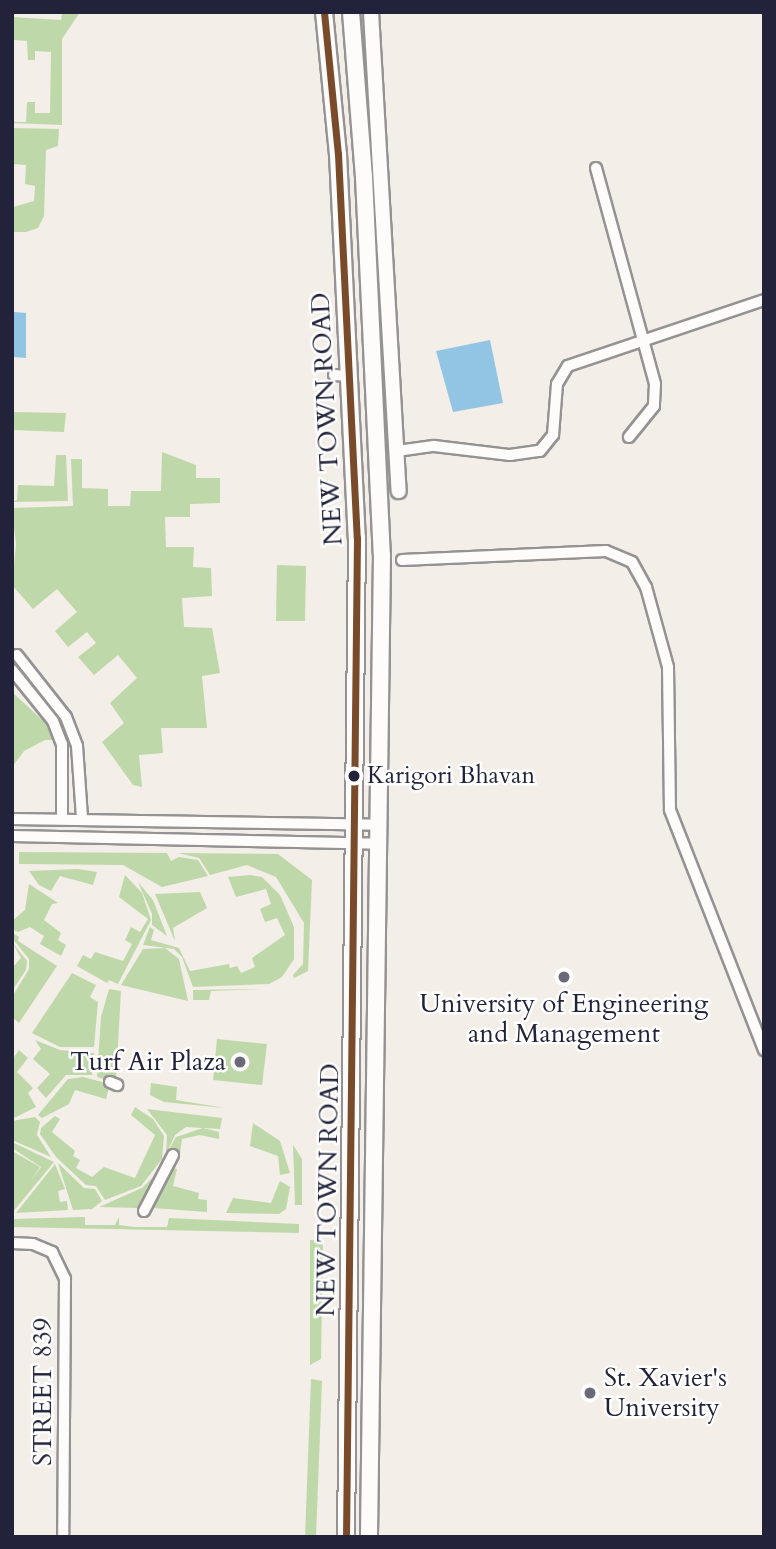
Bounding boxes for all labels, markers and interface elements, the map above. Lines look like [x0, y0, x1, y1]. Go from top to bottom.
street label: NEW TOWN ROAD [305, 292, 349, 546]
place label: Karigori Bhavan [367, 762, 535, 790]
marker: Karigori Bhavan [347, 769, 361, 783]
marker: University of Engineering and Management [556, 969, 572, 985]
place label: University of Engineering and Management [420, 988, 708, 1050]
place label: Turf Air Plaza [70, 1046, 226, 1078]
marker: Turf Air Plaza [232, 1054, 248, 1070]
street label: NEW TOWN ROAD [310, 1063, 346, 1317]
street label: STREET 839 [27, 1318, 59, 1466]
place label: St. Xavier's University [604, 1362, 727, 1424]
marker: St. Xavier's University [582, 1385, 598, 1401]

